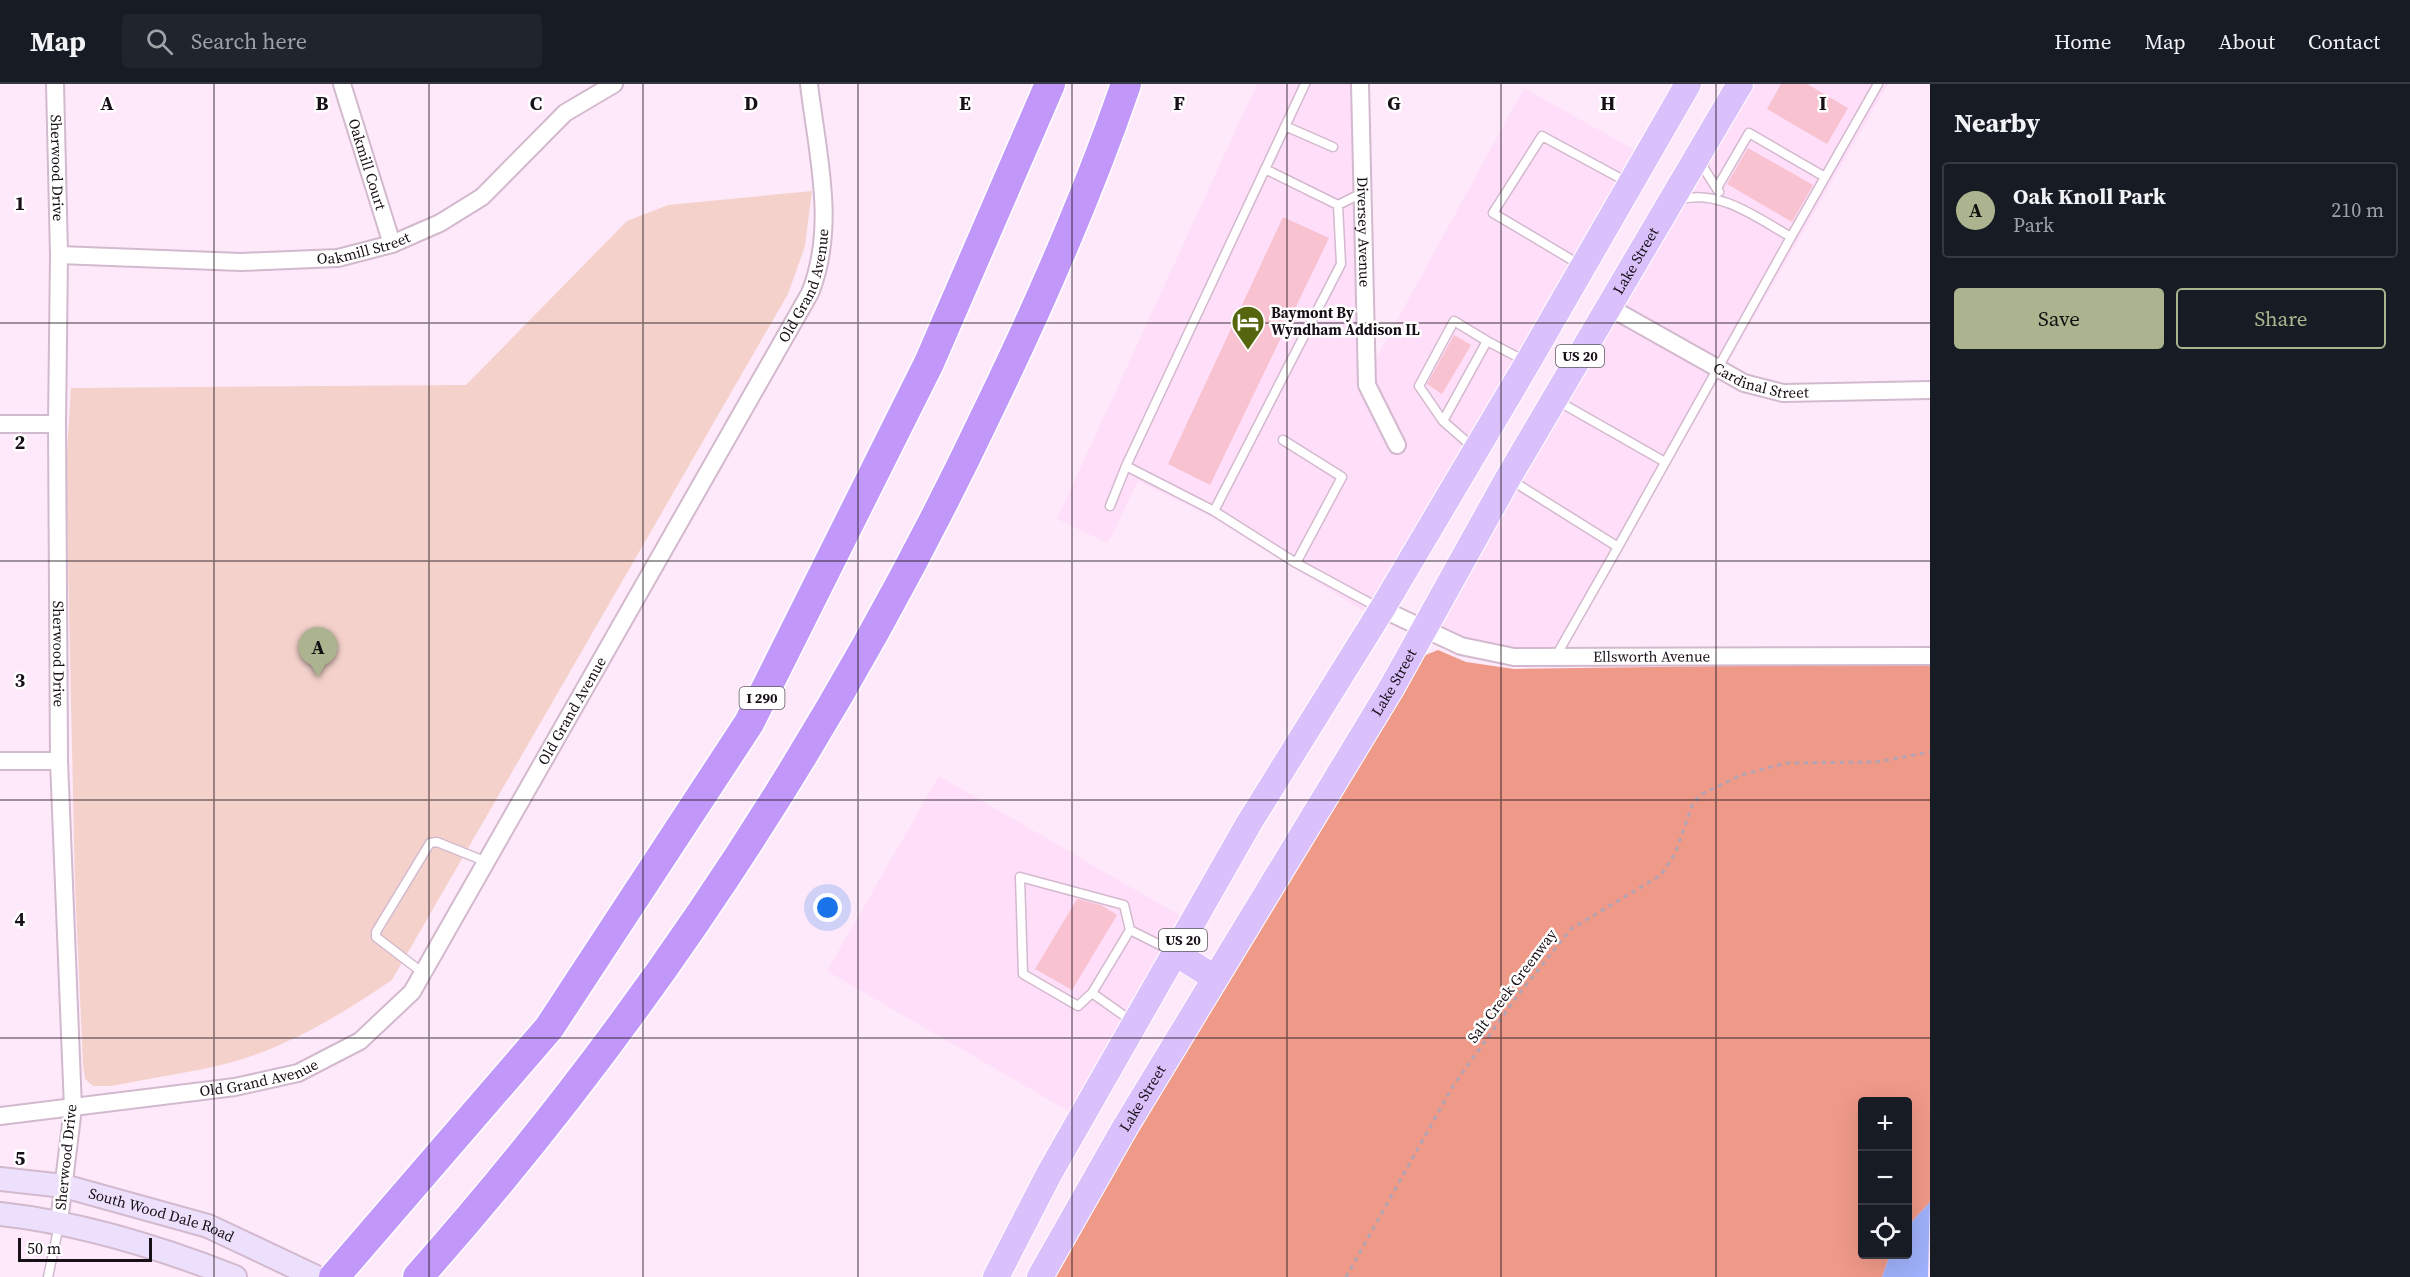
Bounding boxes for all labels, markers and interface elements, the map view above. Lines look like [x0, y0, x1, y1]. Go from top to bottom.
search box [122, 14, 542, 68]
text: Map [30, 22, 86, 60]
icon: search [143, 25, 176, 58]
text: Search here [191, 26, 307, 56]
text: Home [2054, 27, 2112, 56]
text: Map [2145, 27, 2186, 56]
text: About [2219, 27, 2275, 56]
text: Contact [2308, 27, 2380, 56]
text: A [100, 89, 114, 117]
text: B [315, 89, 329, 117]
text: C [530, 89, 542, 117]
text: D [744, 89, 758, 117]
text: E [959, 89, 971, 117]
text: F [1173, 89, 1185, 117]
text: G [1387, 89, 1401, 117]
text: H [1600, 89, 1616, 117]
text: I [1819, 89, 1827, 117]
text: Nearby [1954, 105, 2040, 141]
street label: Sherwood Drive [46, 114, 69, 222]
street label: Oakmill Court [343, 116, 392, 212]
street label: Diversey Avenue [1352, 176, 1376, 288]
text: Oak Knoll Park [2013, 181, 2166, 211]
text: 1 [15, 189, 25, 217]
text: A [1969, 196, 1982, 224]
text: 210 m [2331, 196, 2384, 224]
text: Park [2013, 211, 2054, 239]
street label: Lake Street [1607, 223, 1663, 298]
street label: Oakmill Street [316, 226, 413, 269]
street label: Old Grand Avenue [773, 228, 833, 346]
button: Save [1954, 288, 2164, 349]
button: Share [2176, 288, 2386, 349]
place label: Baymont By Wyndham Addison IL [1271, 302, 1420, 340]
hotel icon: Baymont By Wyndham Addison IL [1230, 304, 1266, 351]
road number: US 20 [1556, 345, 1604, 367]
street label: Cardinal Street [1710, 357, 1809, 403]
text: 2 [15, 428, 26, 456]
street label: Sherwood Drive [48, 601, 70, 708]
pin: A [298, 628, 338, 677]
street label: Lake Street [1366, 645, 1421, 720]
street label: Ellsworth Avenue [1593, 646, 1711, 667]
street label: Old Grand Avenue [532, 652, 611, 769]
text: 3 [15, 666, 26, 694]
road number: I 290 [740, 687, 784, 709]
your location [813, 893, 842, 922]
text: 4 [15, 905, 26, 933]
street label: Salt Creek Greenway [1462, 924, 1562, 1047]
road number: US 20 [1159, 929, 1207, 951]
street label: Old Grand Avenue [198, 1053, 322, 1101]
street label: Lake Street [1114, 1061, 1170, 1135]
map controls [1858, 1097, 1912, 1259]
button: + [1858, 1097, 1912, 1151]
street label: Sherwood Drive [49, 1103, 82, 1211]
text: 5 [15, 1144, 26, 1172]
button: − [1858, 1151, 1912, 1205]
street label: South Wood Dale Road [86, 1182, 238, 1247]
button: locate [1858, 1205, 1912, 1259]
scale bar [18, 1235, 152, 1262]
text: 50 m [27, 1237, 61, 1259]

